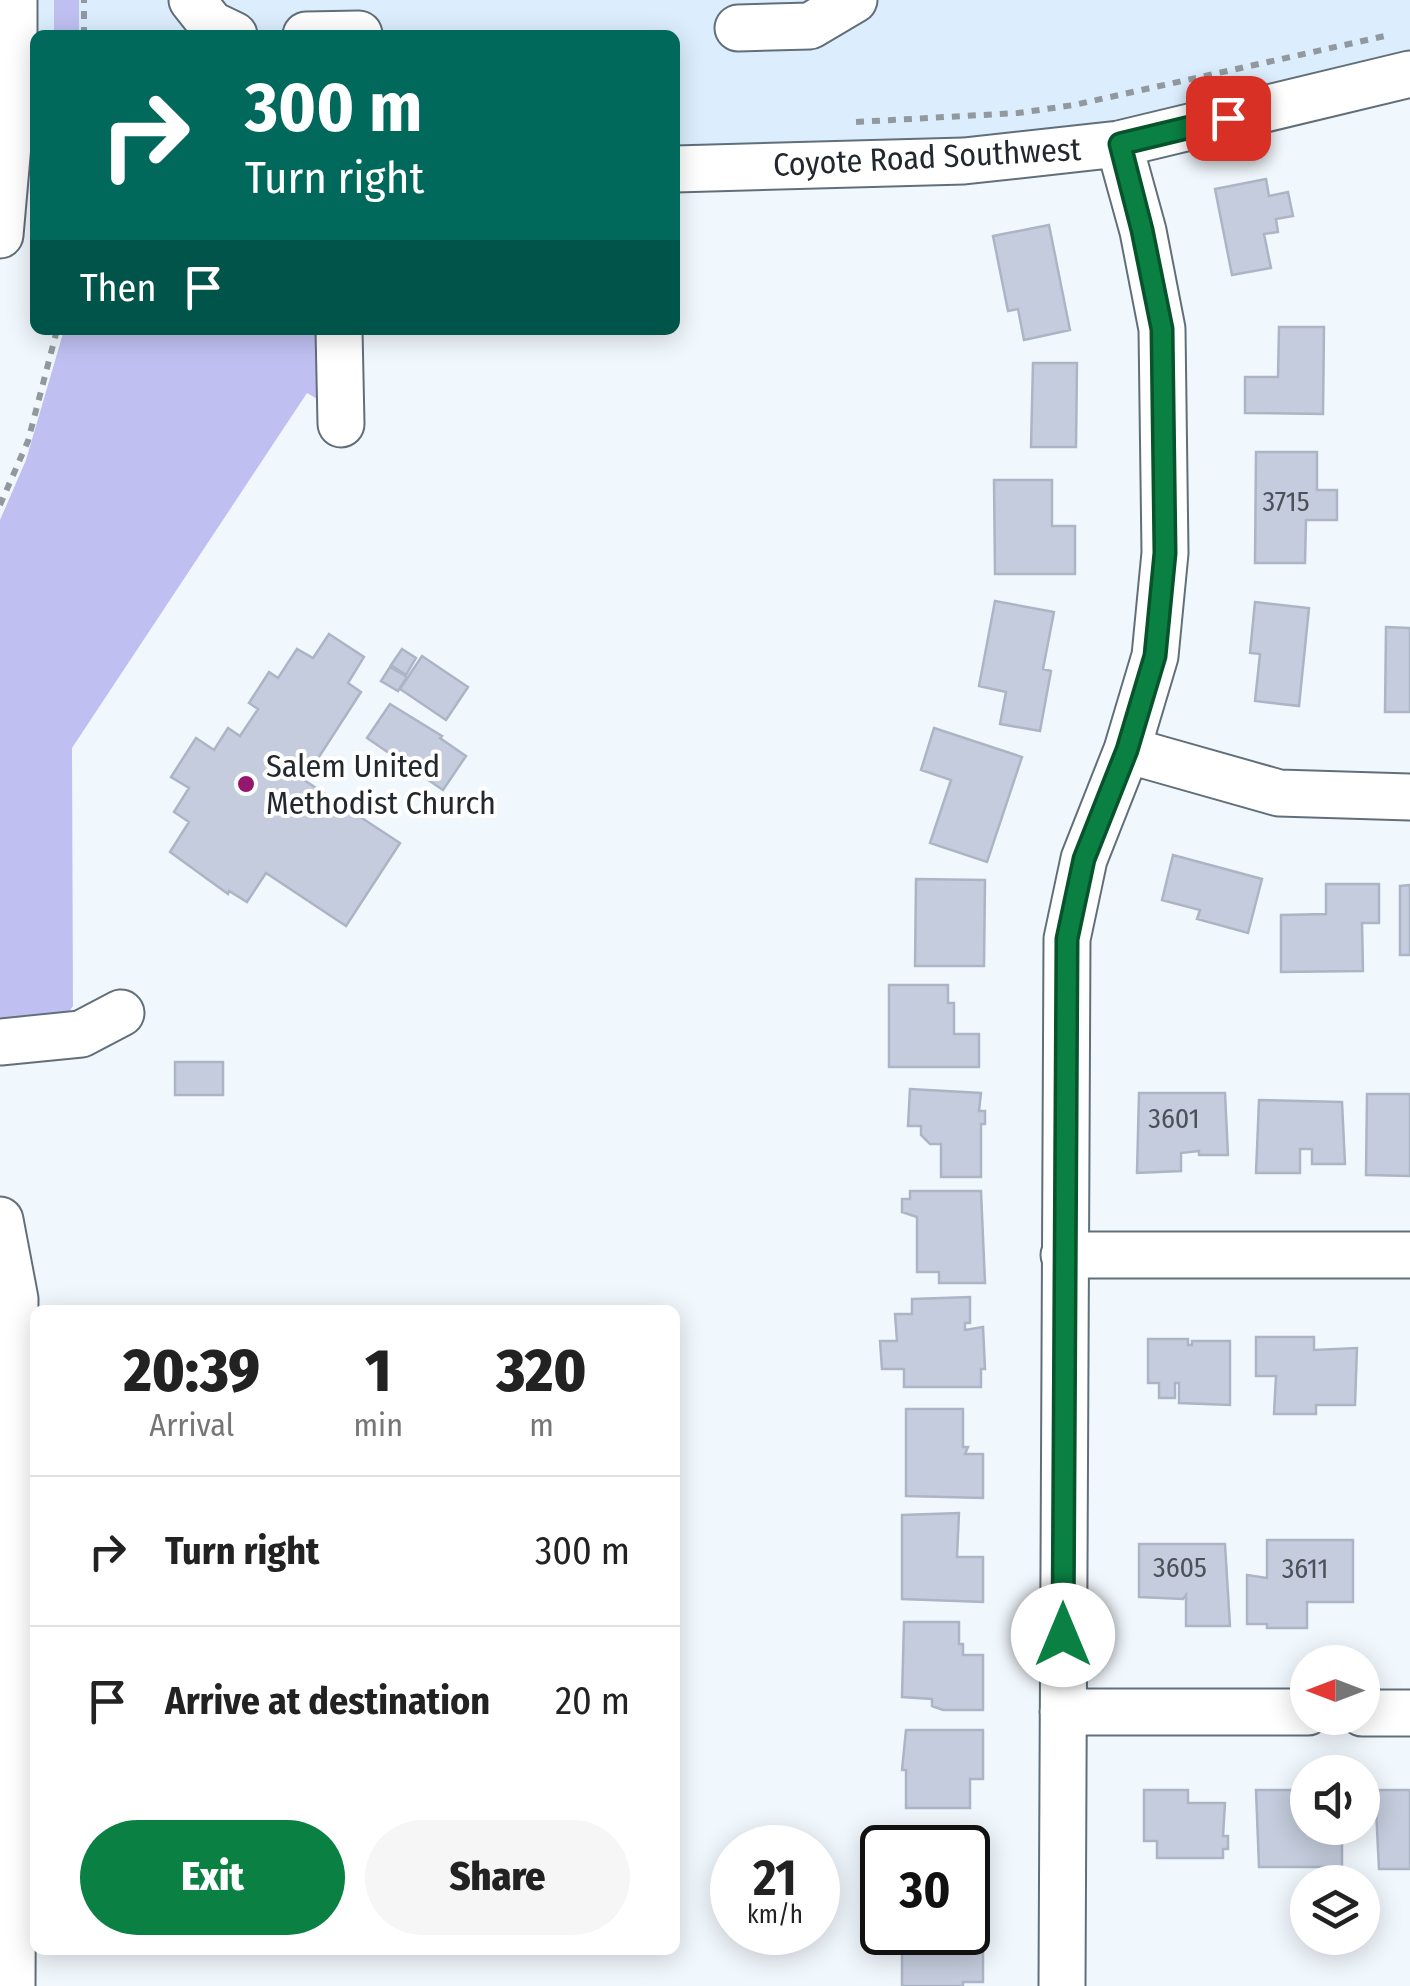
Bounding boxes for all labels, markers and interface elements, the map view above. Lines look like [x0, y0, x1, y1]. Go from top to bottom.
text: 300 m [245, 66, 423, 150]
icon: right [80, 70, 210, 200]
pin [1186, 76, 1271, 161]
icon: arrive [1201, 91, 1256, 146]
street label: Coyote Road Southwest [772, 130, 1082, 184]
text: Turn right [245, 151, 424, 205]
icon: arrive [176, 260, 231, 315]
text: Then [80, 265, 156, 311]
house number: 3715 [1262, 485, 1310, 518]
place label: Salem United Methodist Church [266, 747, 496, 822]
marker: Salem United Methodist Church [235, 773, 257, 795]
house number: 3601 [1148, 1102, 1200, 1135]
text: 20:39 [124, 1335, 260, 1407]
text: 1 [365, 1335, 391, 1407]
text: 320 [497, 1335, 586, 1407]
text: Arrival [149, 1406, 234, 1444]
text: min [353, 1406, 403, 1444]
text: m [529, 1406, 554, 1444]
icon: right [80, 1524, 135, 1579]
text: Turn right [165, 1528, 319, 1574]
text: 300 m [535, 1528, 630, 1574]
house number: 3605 [1153, 1551, 1207, 1584]
house number: 3611 [1282, 1552, 1328, 1585]
position arrow [1011, 1583, 1115, 1687]
north arrow [1290, 1645, 1380, 1735]
map controls [1290, 1645, 1380, 1955]
icon: arrive [80, 1674, 135, 1729]
text: Arrive at destination [165, 1678, 490, 1724]
text: 20 m [555, 1678, 630, 1724]
button: sound [1290, 1755, 1380, 1845]
button: Exit [80, 1820, 345, 1935]
button: Share [365, 1820, 630, 1935]
speed limit sign: 30 [860, 1825, 990, 1955]
text: 21 [753, 1848, 797, 1908]
button: layers [1290, 1865, 1380, 1955]
text: km/h [747, 1900, 803, 1930]

